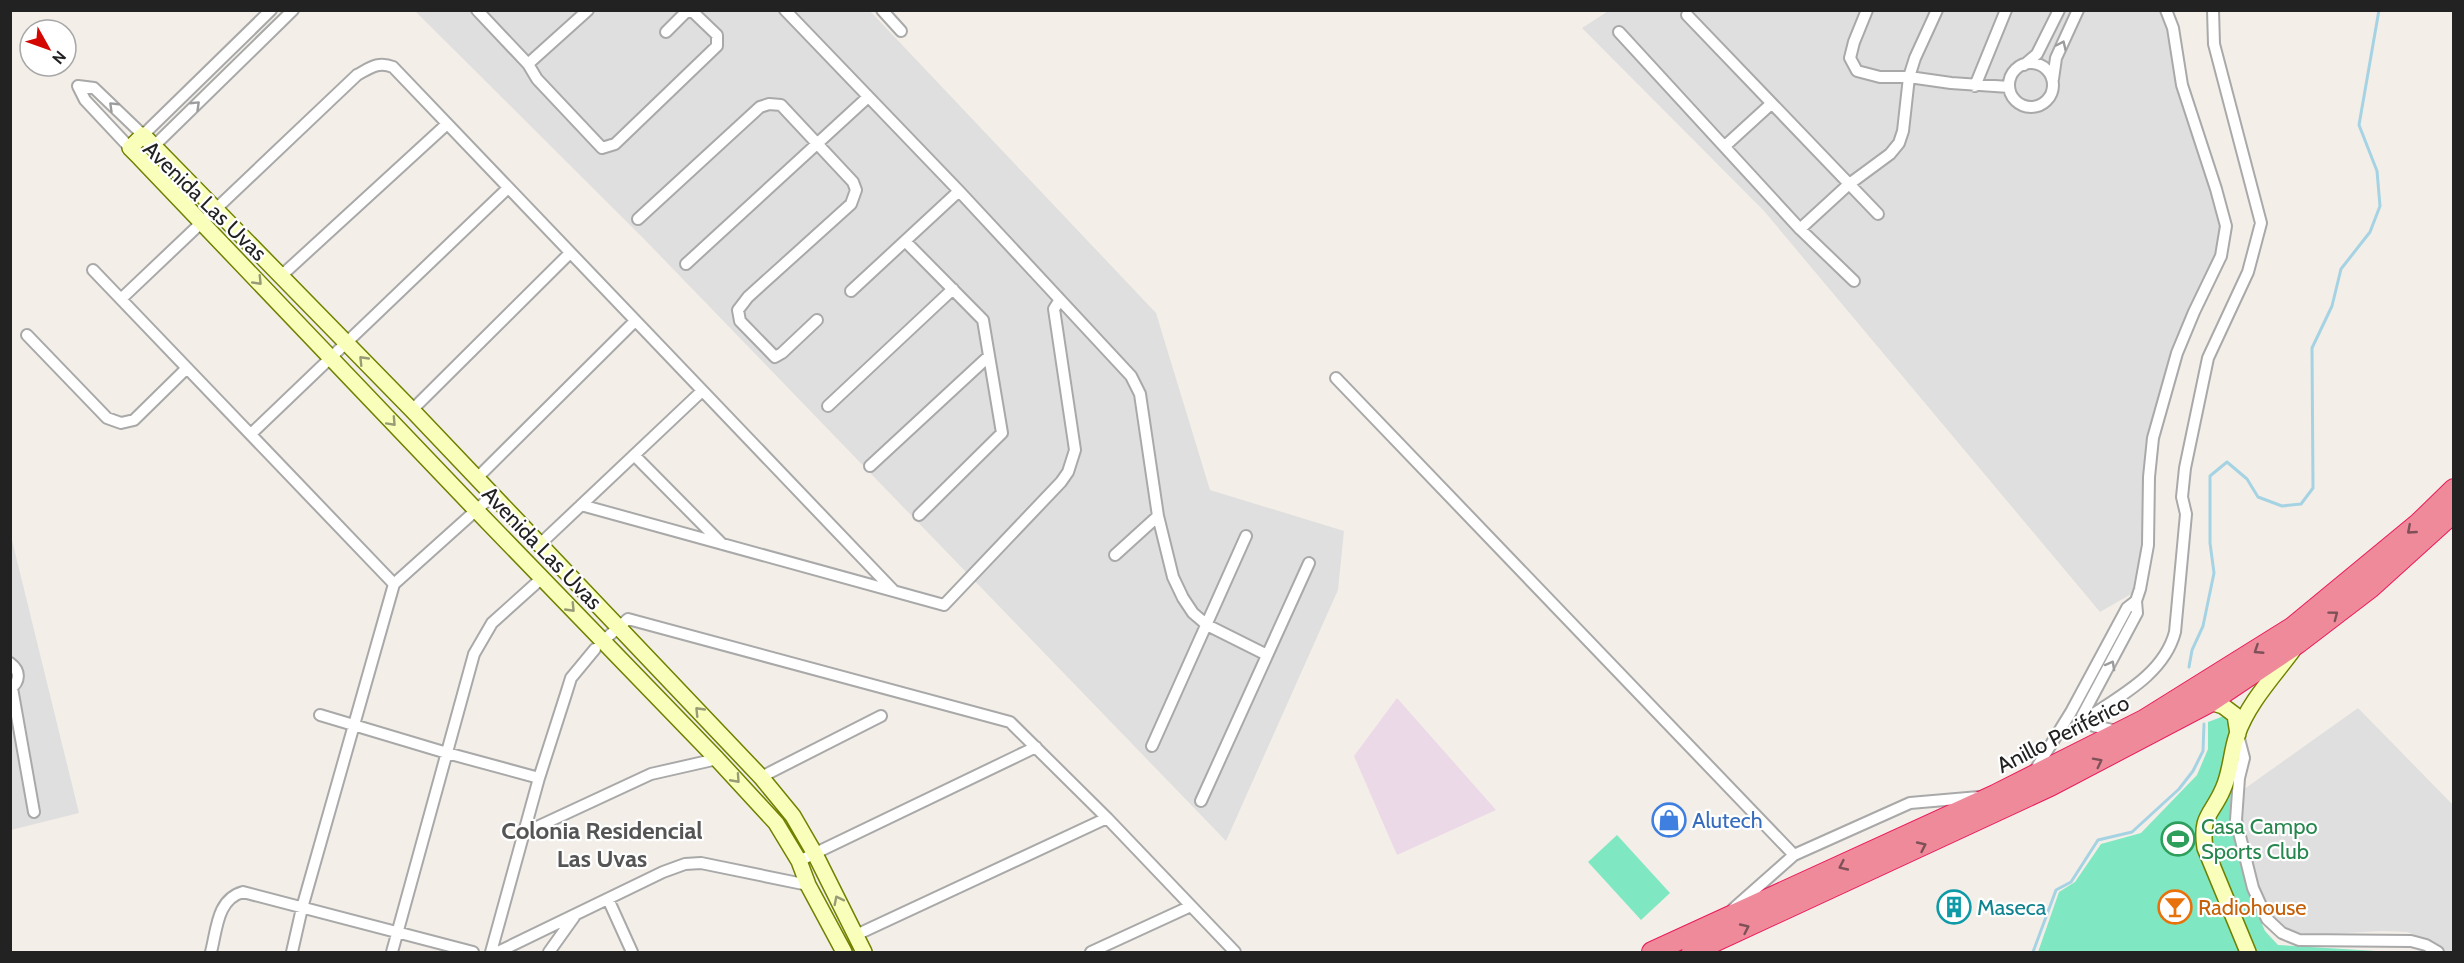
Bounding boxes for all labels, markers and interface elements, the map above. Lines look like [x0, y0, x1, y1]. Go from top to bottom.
north arrow [18, 18, 78, 78]
one-way arrow [2054, 41, 2066, 52]
text: N [48, 47, 70, 68]
one-way arrow [189, 101, 199, 112]
one-way arrow [109, 102, 119, 113]
street label: Avenida Las Uvas [138, 135, 272, 267]
one-way arrow [251, 274, 262, 284]
one-way arrow [359, 357, 370, 367]
one-way arrow [385, 415, 396, 426]
street label: Avenida Las Uvas [476, 481, 608, 615]
one-way arrow [2407, 522, 2418, 533]
one-way arrow [564, 601, 575, 612]
one-way arrow [2327, 611, 2338, 622]
one-way arrow [2254, 643, 2265, 654]
one-way arrow [2104, 661, 2115, 671]
street label: Anillo Periférico [1992, 689, 2134, 779]
one-way arrow [695, 707, 706, 718]
one-way arrow [2091, 758, 2102, 769]
one-way arrow [729, 772, 740, 782]
shop icon: Alutech [1651, 802, 1687, 838]
place label: Alutech [1692, 807, 1763, 834]
place label: Casa Campo Sports Club [2201, 813, 2318, 865]
district label: Colonia Residencial Las Uvas [501, 816, 703, 873]
sports icon: Casa Campo Sports Club [2160, 821, 2196, 857]
one-way arrow [1915, 841, 1926, 853]
one-way arrow [1838, 858, 1849, 870]
building icon: Maseca [1936, 889, 1972, 925]
bar icon: Radiohouse [2157, 889, 2193, 925]
place label: Maseca [1977, 894, 2047, 921]
place label: Radiohouse [2198, 894, 2307, 921]
one-way arrow [834, 896, 845, 906]
one-way arrow [1738, 923, 1749, 935]

